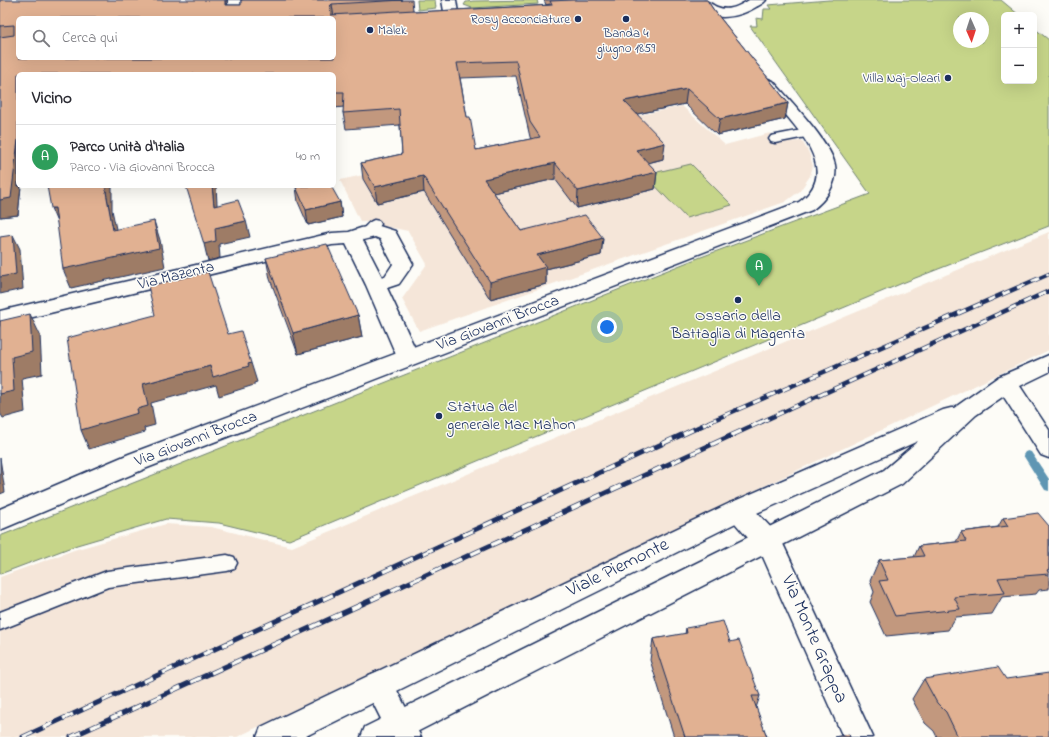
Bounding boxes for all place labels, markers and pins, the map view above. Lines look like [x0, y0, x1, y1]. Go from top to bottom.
place label: Rosy acconciature [470, 10, 570, 30]
marker: Rosy acconciature [573, 14, 583, 24]
marker: Banda 4 giugno 1859 [621, 14, 631, 24]
place label: Malek [378, 21, 407, 40]
place label: Banda 4 giugno 1859 [596, 24, 655, 59]
marker: Malek [365, 25, 375, 35]
place label: Villa Naj-Oleari [862, 69, 940, 88]
marker: Villa Naj-Oleari [943, 73, 953, 83]
pin: A [746, 253, 772, 286]
marker: Ossario della Battaglia di Magenta [733, 295, 743, 305]
place label: Ossario della Battaglia di Magenta [670, 304, 805, 346]
place label: Statua del generale Mac Mahon [446, 395, 576, 437]
marker: Statua del generale Mac Mahon [434, 411, 444, 421]

